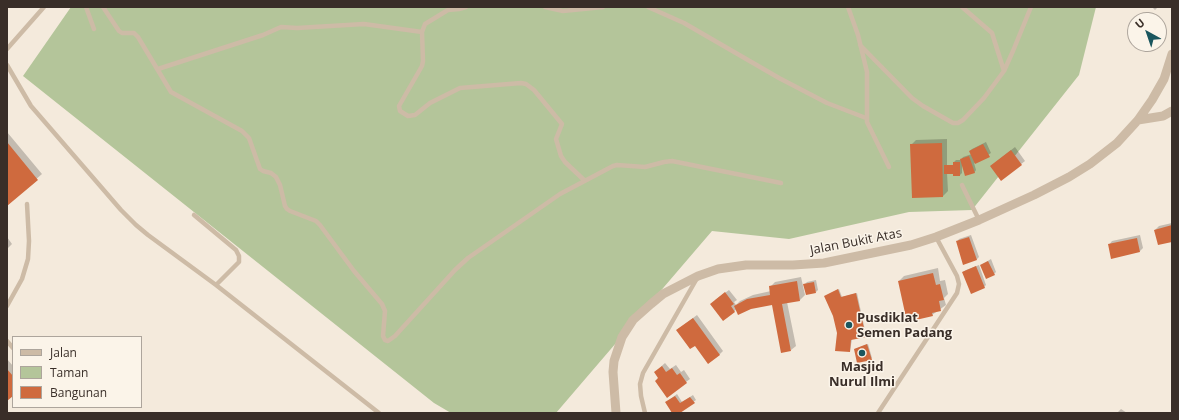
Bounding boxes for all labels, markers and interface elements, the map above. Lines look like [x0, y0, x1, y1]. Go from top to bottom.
north arrow [1127, 12, 1167, 52]
text: U [1132, 15, 1148, 32]
street label: Jalan Bukit Atas [809, 225, 903, 259]
place label: Pusdiklat Semen Padang [857, 310, 952, 341]
marker: Pusdiklat Semen Padang [844, 320, 854, 330]
legend [12, 336, 142, 408]
text: Jalan [50, 344, 77, 361]
marker: Masjid Nurul Ilmi [857, 348, 867, 358]
place label: Masjid Nurul Ilmi [829, 359, 895, 390]
text: Taman [50, 364, 88, 381]
text: Bangunan [50, 384, 107, 401]

